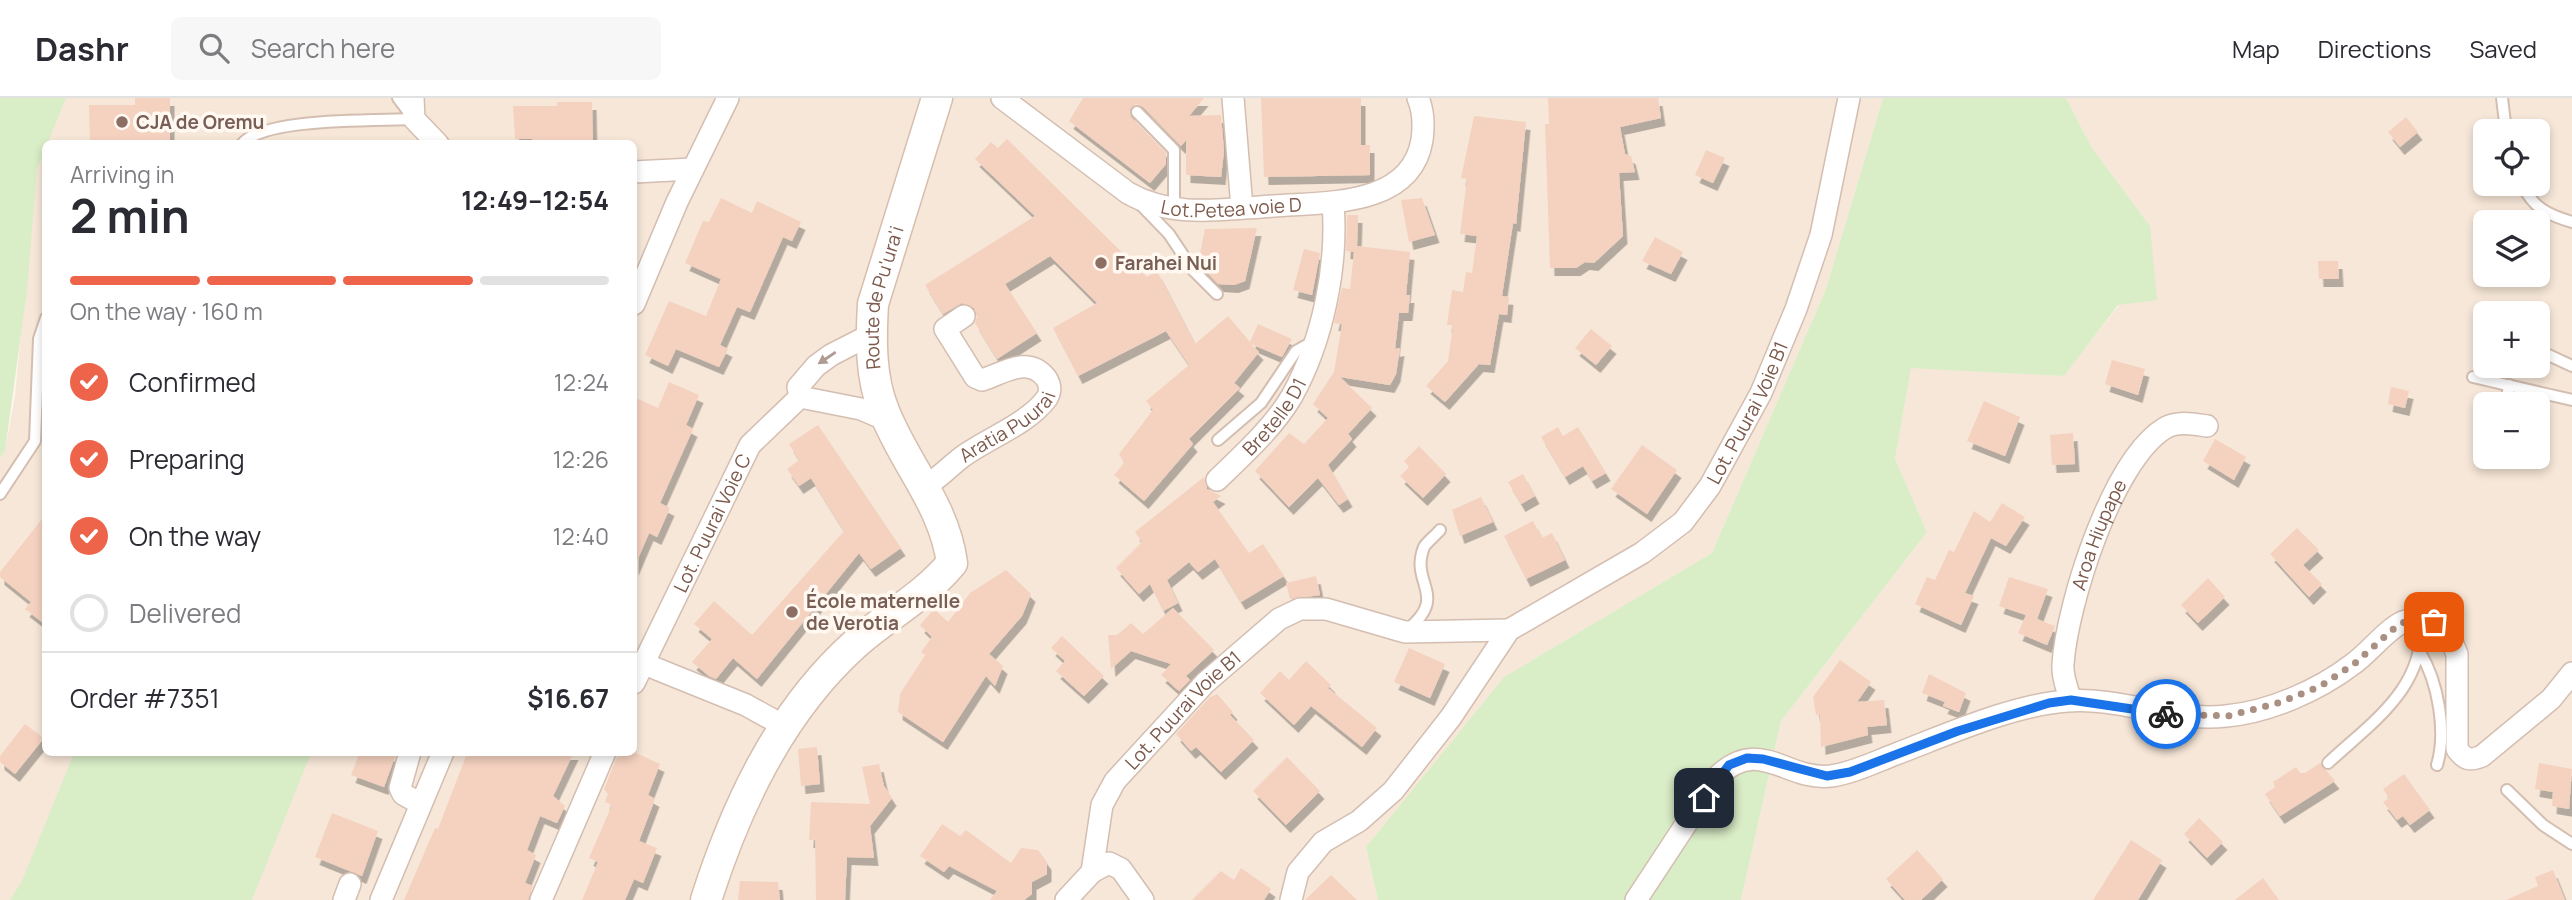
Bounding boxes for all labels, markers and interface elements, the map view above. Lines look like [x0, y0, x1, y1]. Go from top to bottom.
search box [171, 17, 661, 80]
text: Dashr [35, 26, 129, 71]
icon: search [195, 29, 233, 67]
text: Search here [251, 30, 395, 66]
text: Map [2232, 32, 2280, 65]
text: Directions [2318, 32, 2431, 65]
text: Saved [2469, 32, 2537, 65]
place label: CJA de Oremu [136, 109, 264, 135]
marker: CJA de Oremu [114, 114, 130, 130]
map controls [2473, 119, 2550, 469]
button: locate [2473, 119, 2550, 196]
text: Arriving in [70, 158, 175, 190]
text: 12:49–12:54 [461, 182, 609, 218]
text: 2 min [70, 184, 190, 247]
street label: Lot.Petea voie D [1158, 191, 1302, 223]
button: layers [2473, 210, 2550, 287]
street label: Route de Pu'ura'i [859, 223, 910, 371]
place label: Farahei Nui [1115, 250, 1217, 276]
marker: Farahei Nui [1093, 255, 1109, 271]
text: On the way · 160 m [70, 295, 263, 327]
button: + [2473, 301, 2550, 378]
street label: Lot. Puurai Voie B1 [1701, 338, 1794, 489]
one-way arrow [817, 352, 837, 365]
icon: check [70, 363, 108, 401]
text: Confirmed [129, 364, 256, 400]
text: 12:24 [554, 366, 609, 398]
street label: Bretelle D1 [1237, 374, 1312, 461]
street label: Aratia Puurai [954, 388, 1062, 468]
button: − [2473, 392, 2550, 469]
icon: check [70, 440, 108, 478]
text: Preparing [129, 441, 245, 477]
text: 12:26 [553, 443, 609, 475]
street label: Lot. Puurai Voie C [667, 449, 757, 597]
street label: Aroa Hiupape [2065, 474, 2133, 593]
icon: check [70, 517, 108, 555]
text: On the way [129, 518, 261, 554]
text: 12:40 [552, 520, 609, 552]
place label: École maternelle de Verotia [806, 588, 960, 636]
pin [2404, 592, 2464, 652]
text: Delivered [129, 595, 241, 631]
icon: bag [2415, 603, 2453, 641]
marker: École maternelle de Verotia [784, 604, 800, 620]
street label: Lot. Puurai Voie B1 [1119, 645, 1246, 775]
courier [2131, 679, 2201, 749]
text: Order #7351 [70, 680, 220, 716]
text: $16.67 [527, 680, 609, 716]
icon: bike [2147, 695, 2185, 733]
pin [1674, 768, 1734, 828]
icon: home [1685, 779, 1723, 817]

